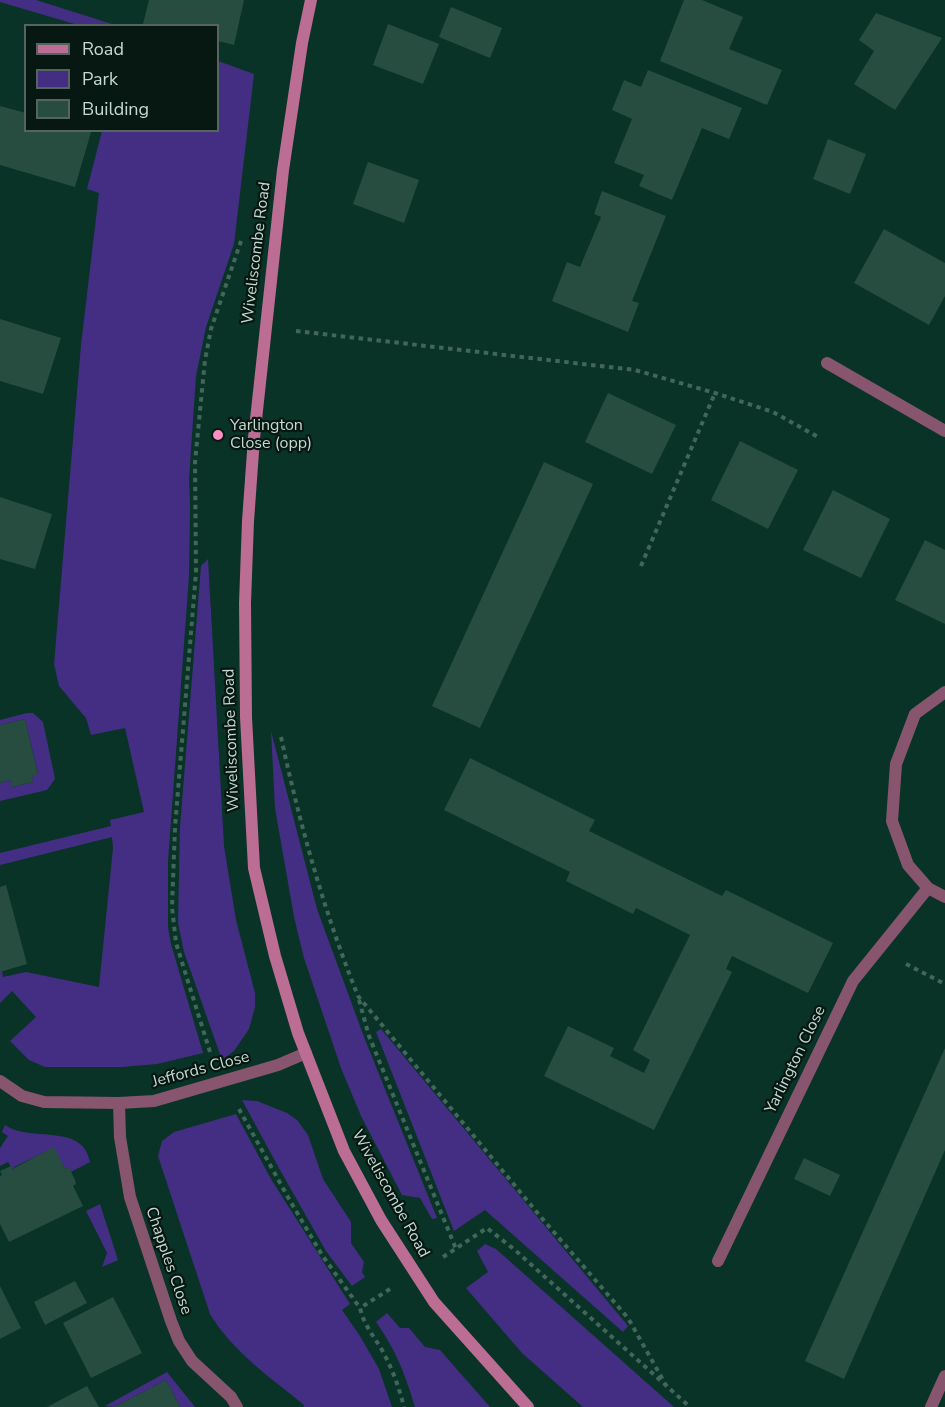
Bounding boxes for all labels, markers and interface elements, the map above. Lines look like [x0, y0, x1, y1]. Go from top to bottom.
legend [24, 24, 219, 132]
text: Road [82, 37, 124, 61]
text: Park [82, 67, 118, 91]
text: Building [82, 97, 149, 121]
street label: Wiveliscombe Road [239, 181, 275, 325]
place label: Yarlington Close (opp) [230, 416, 312, 454]
marker: Yarlington Close (opp) [211, 428, 225, 442]
street label: Wiveliscombe Road [220, 668, 244, 812]
street label: Yarlington Close [762, 1003, 830, 1117]
street label: Jeffords Close [150, 1048, 252, 1092]
street label: Wiveliscombe Road [347, 1127, 433, 1261]
street label: Chapples Close [141, 1205, 195, 1317]

